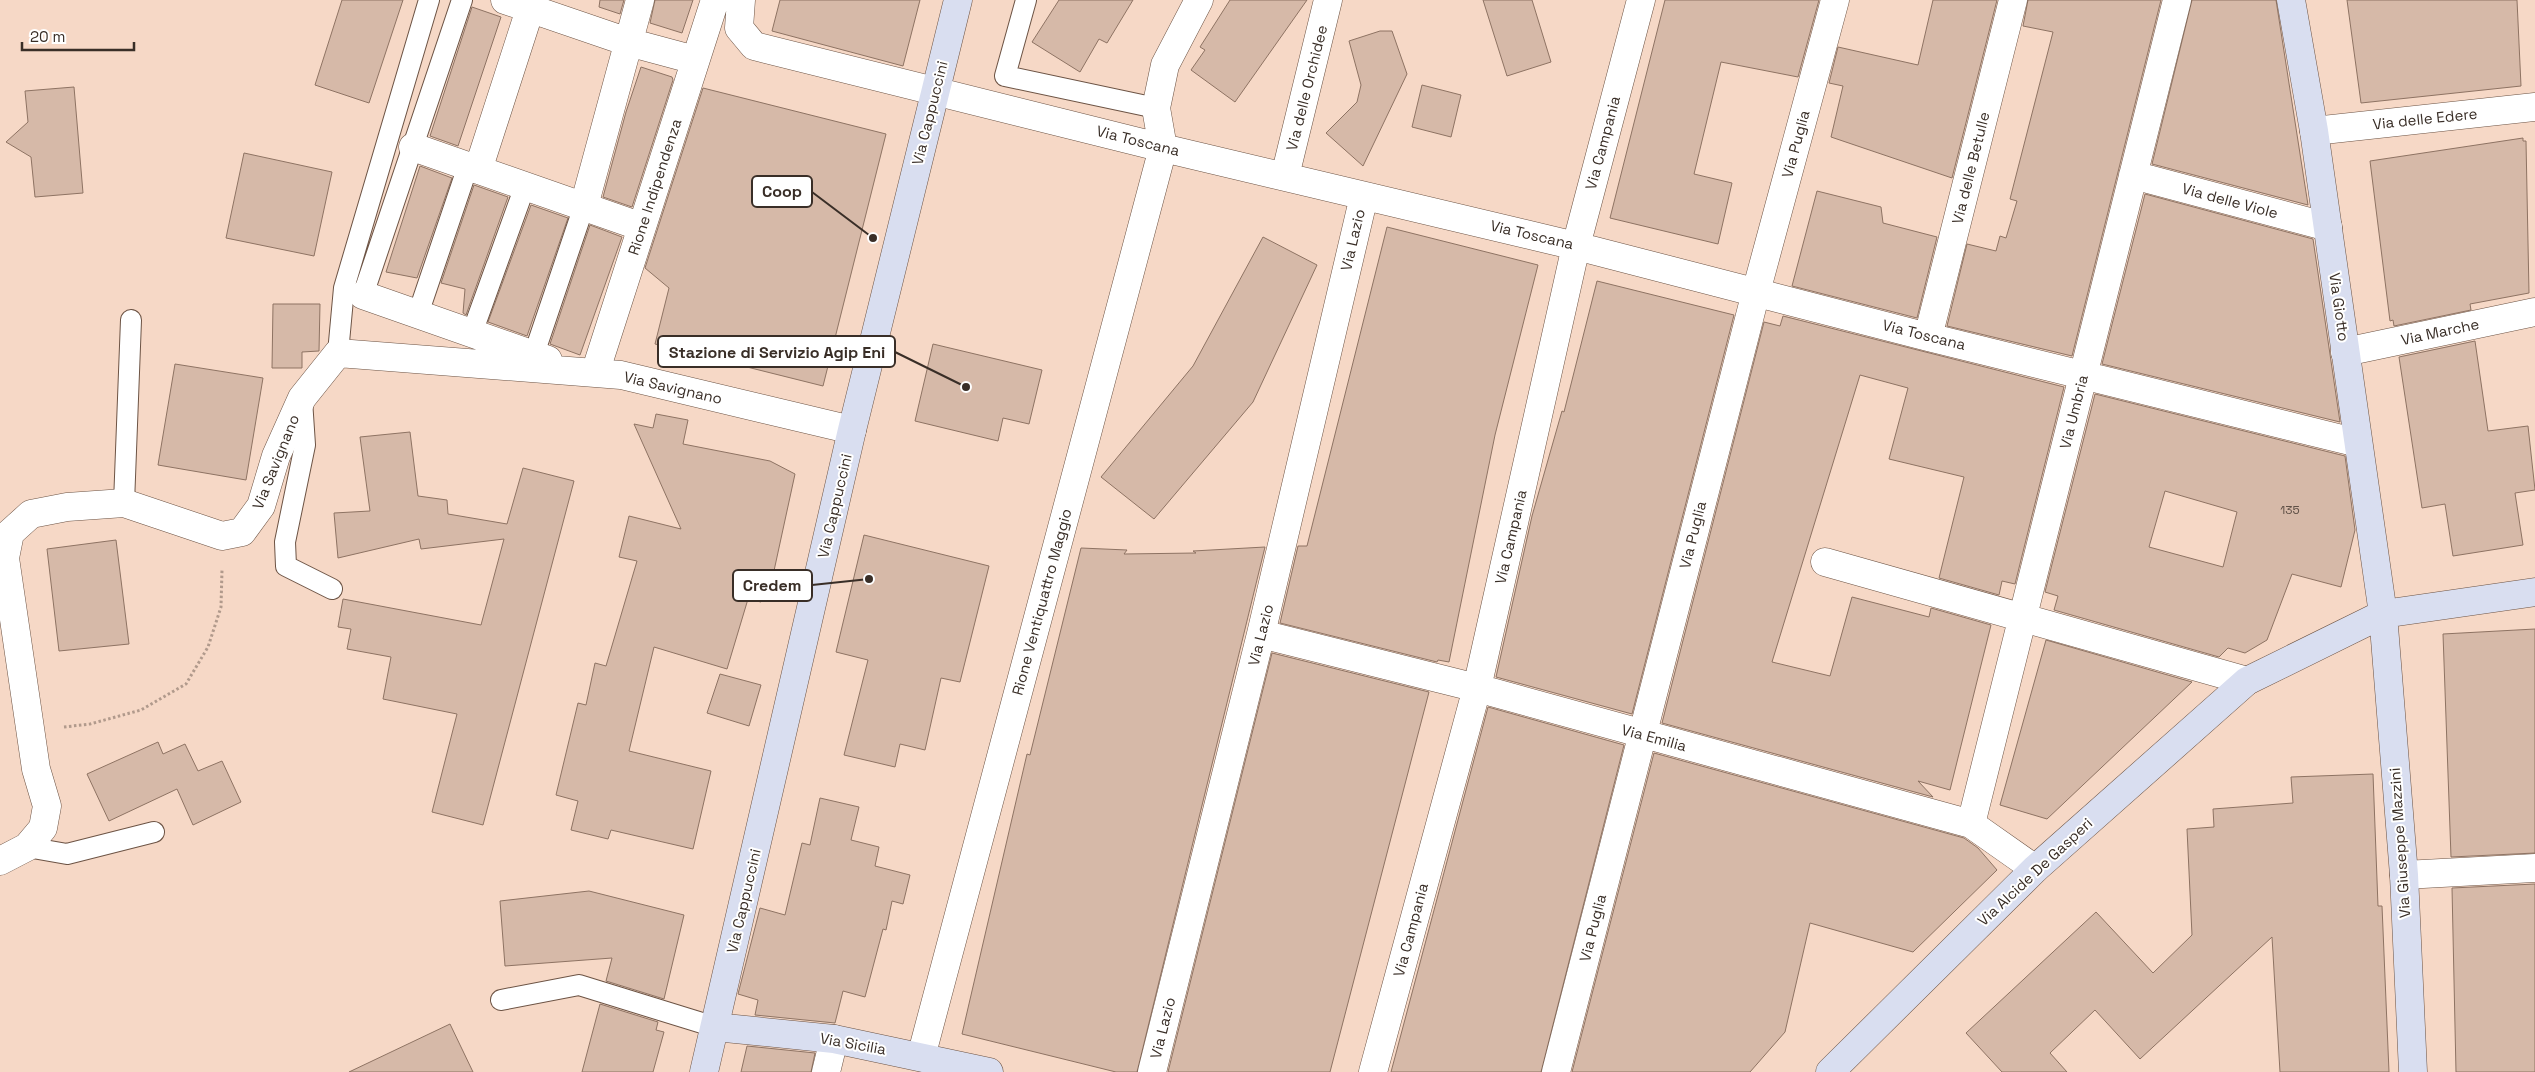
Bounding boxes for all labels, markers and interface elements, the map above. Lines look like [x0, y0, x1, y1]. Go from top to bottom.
scale bar [22, 20, 135, 52]
street label: Via delle Orchidee [1282, 23, 1331, 153]
text: 20 m [30, 27, 65, 46]
street label: Via Cappuccini [907, 59, 952, 167]
street label: Via Campania [1581, 94, 1624, 192]
street label: Via delle Edere [2372, 104, 2478, 133]
street label: Via Puglia [1777, 108, 1814, 180]
street label: Via delle Betulle [1947, 110, 1994, 226]
street label: Rione Indipendenza [623, 116, 686, 257]
street label: Via Toscana [1095, 121, 1182, 160]
callout: Coop [752, 176, 812, 207]
street label: Via delle Viole [2180, 179, 2280, 222]
text: Coop [762, 181, 802, 202]
street label: Via Lazio [1336, 207, 1369, 273]
street label: Via Toscana [1489, 216, 1576, 253]
street label: Via Giotto [2325, 271, 2354, 343]
street label: Via Marche [2399, 314, 2481, 349]
street label: Via Toscana [1881, 315, 1968, 354]
callout: Stazione di Servizio Agip Eni [658, 336, 895, 367]
text: Stazione di Servizio Agip Eni [669, 342, 885, 363]
street label: Via Savignano [622, 367, 724, 408]
street label: Via Umbria [2055, 372, 2092, 451]
street label: Via Savignano [248, 412, 303, 512]
street label: Via Cappuccini [813, 452, 856, 560]
street label: Via Campania [1490, 487, 1531, 586]
street label: Via Puglia [1675, 499, 1710, 571]
house number: 135 [2280, 502, 2300, 518]
street label: Rione Ventiquattro Maggio [1007, 506, 1076, 697]
callout: Credem [733, 570, 812, 601]
text: Credem [743, 575, 801, 596]
street label: Via Lazio [1244, 602, 1277, 668]
street label: Via Emilia [1620, 720, 1689, 755]
street label: Via Giuseppe Mazzini [2385, 767, 2414, 919]
street label: Via Alcide De Gasperi [1973, 813, 2096, 930]
street label: Via Cappuccini [722, 847, 765, 955]
street label: Via Campania [1389, 881, 1432, 979]
street label: Via Puglia [1575, 892, 1610, 964]
street label: Via Lazio [1146, 995, 1179, 1061]
street label: Via Sicilia [818, 1028, 888, 1059]

